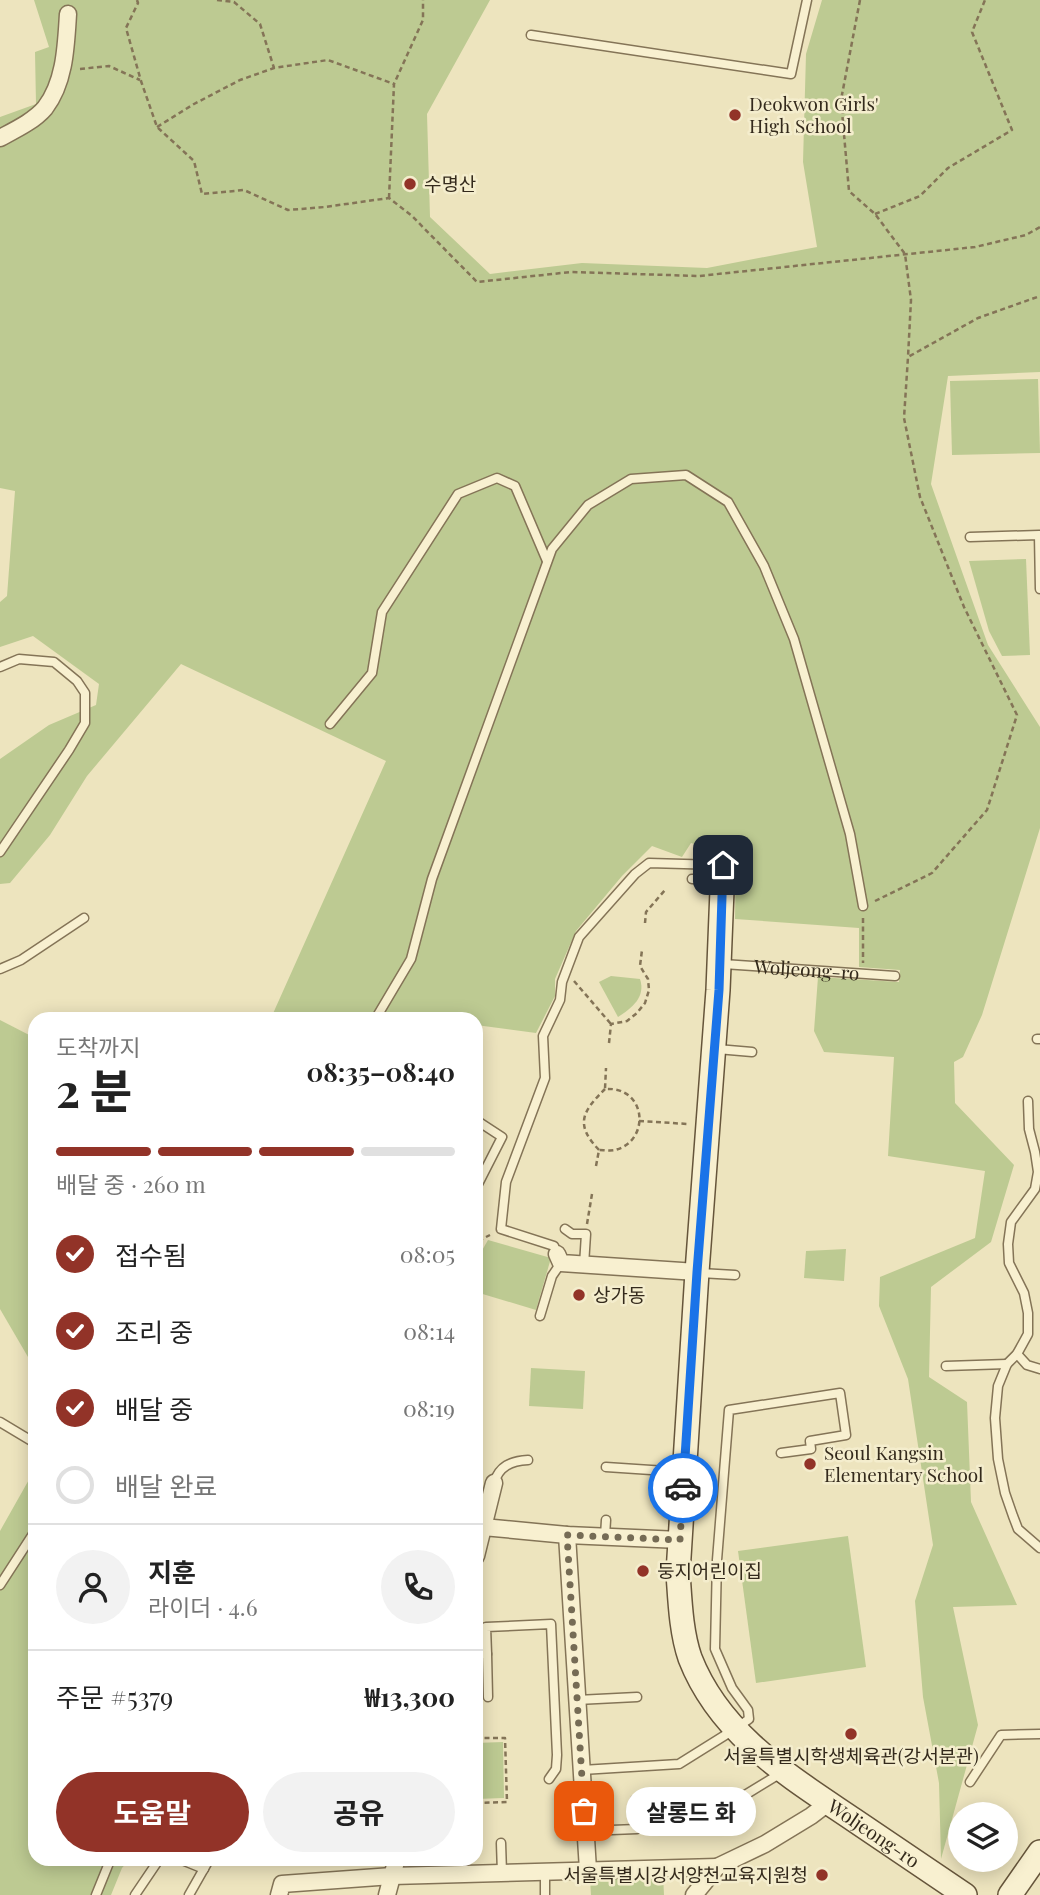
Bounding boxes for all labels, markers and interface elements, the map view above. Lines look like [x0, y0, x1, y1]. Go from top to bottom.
place label: Deokwon Girls' High School [749, 90, 879, 138]
marker: Deokwon Girls' High School [727, 107, 743, 123]
place label: 수명산 [424, 170, 476, 196]
marker: 수명산 [402, 176, 418, 192]
pin [693, 835, 753, 895]
icon: home [704, 846, 742, 884]
street label: Woljeong-ro [752, 952, 860, 985]
text: 도착까지 [56, 1031, 141, 1062]
text: 08:35–08:40 [306, 1054, 455, 1089]
text: 2 분 [56, 1058, 133, 1120]
text: 배달 중 · 260 m [56, 1168, 206, 1199]
icon: check [56, 1235, 94, 1273]
text: 접수됨 [115, 1237, 187, 1272]
text: 08:05 [400, 1238, 455, 1269]
place label: 상가동 [593, 1281, 645, 1307]
marker: 상가동 [571, 1287, 587, 1303]
icon: check [56, 1312, 94, 1350]
text: 조리 중 [115, 1314, 193, 1349]
text: 08:14 [403, 1315, 455, 1346]
icon: check [56, 1389, 94, 1427]
text: 배달 중 [115, 1391, 193, 1426]
text: 08:19 [403, 1392, 455, 1423]
place label: Seoul Kangsin Elementary School [824, 1439, 984, 1487]
courier [648, 1453, 718, 1523]
marker: Seoul Kangsin Elementary School [802, 1456, 818, 1472]
text: 배달 완료 [115, 1468, 217, 1503]
icon: car [664, 1469, 702, 1507]
button: person [56, 1550, 130, 1624]
button: phone [381, 1550, 455, 1624]
text: 지훈 [148, 1554, 196, 1589]
place label: 둥지어린이집 [657, 1557, 762, 1583]
marker: 둥지어린이집 [635, 1563, 651, 1579]
text: 라이더 · 4.6 [148, 1591, 258, 1622]
text: 주문 #5379 [56, 1679, 173, 1714]
text: ₩13,300 [365, 1679, 455, 1714]
marker: 서울특별시학생체육관(강서분관) [843, 1726, 859, 1742]
place label: 서울특별시학생체육관(강서분관) [723, 1742, 979, 1768]
button: 도움말 [56, 1772, 249, 1852]
button: 공유 [263, 1772, 455, 1852]
pin [554, 1781, 614, 1841]
callout: 살롱드 화 [626, 1786, 756, 1836]
icon: bag [565, 1792, 603, 1830]
street label: Woljeong-ro [822, 1792, 925, 1873]
text: 살롱드 화 [646, 1796, 736, 1827]
map controls [948, 1802, 1018, 1872]
button: layers [948, 1802, 1018, 1872]
place label: 서울특별시강서양천교육지원청 [563, 1861, 808, 1887]
marker: 서울특별시강서양천교육지원청 [814, 1867, 830, 1883]

